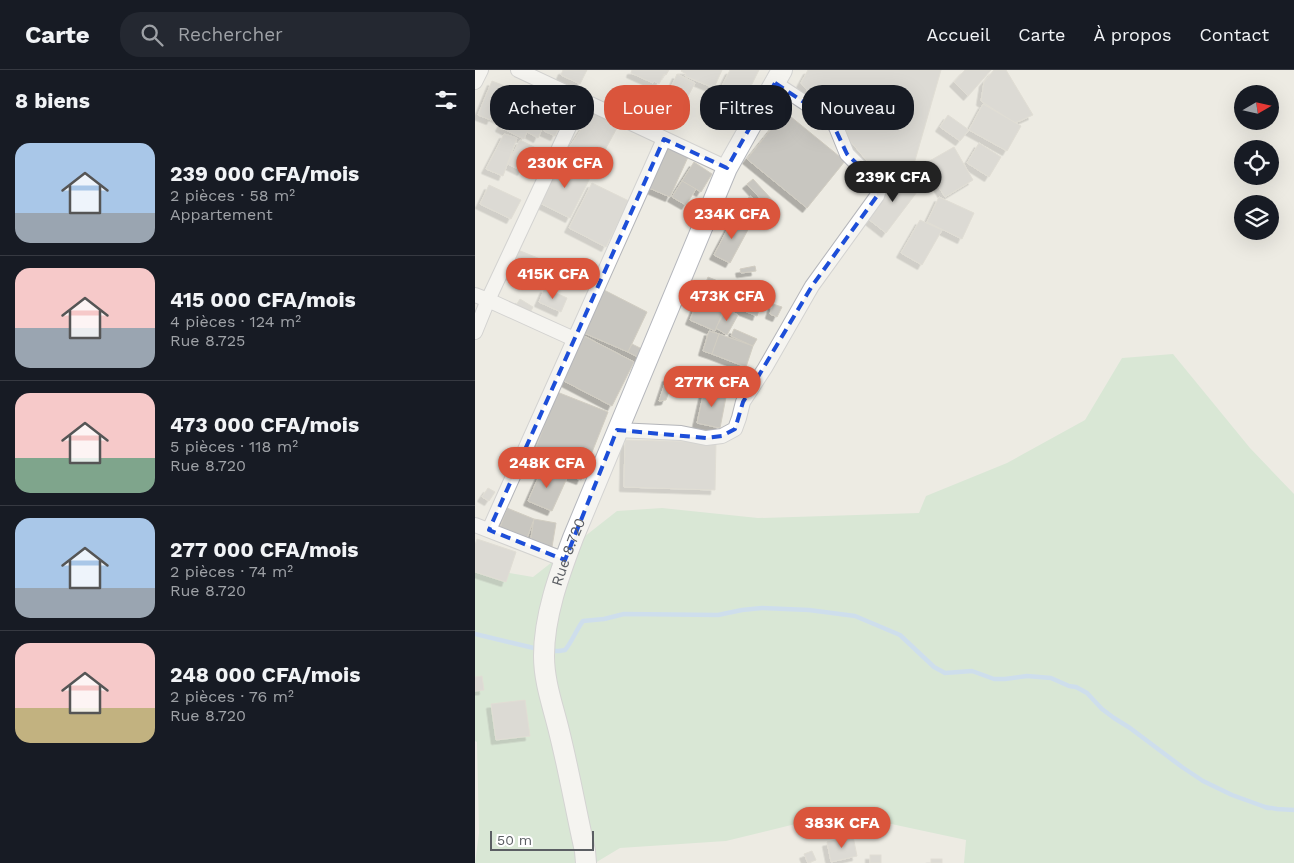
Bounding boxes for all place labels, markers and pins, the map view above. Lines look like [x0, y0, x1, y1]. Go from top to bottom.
pin: 230K CFA [513, 146, 617, 189]
pin: 239K CFA [841, 160, 945, 203]
pin: 234K CFA [680, 198, 784, 240]
pin: 415K CFA [501, 258, 605, 300]
pin: 473K CFA [675, 280, 779, 322]
pin: 277K CFA [660, 366, 764, 408]
pin: 248K CFA [495, 446, 599, 489]
pin: 383K CFA [790, 806, 894, 849]

